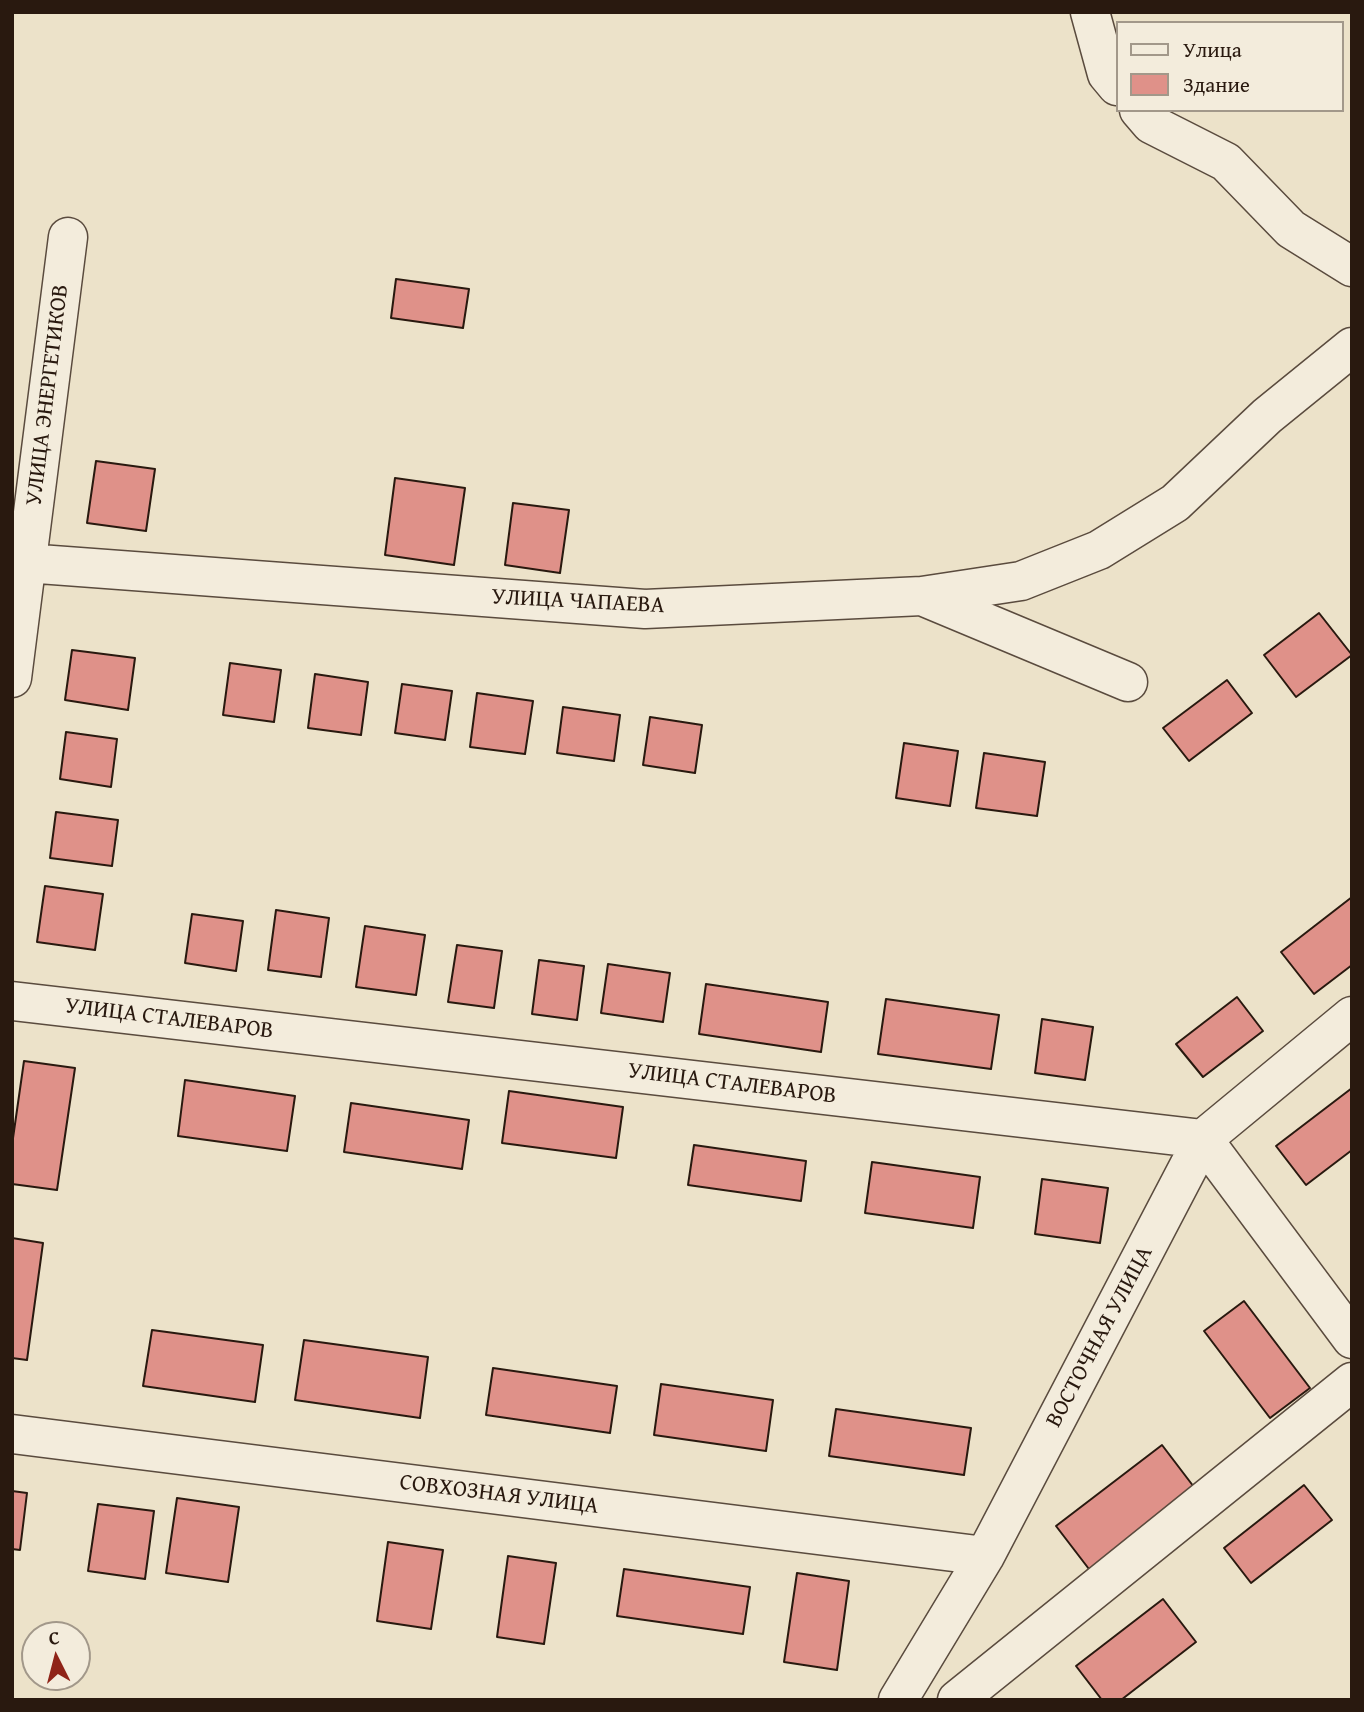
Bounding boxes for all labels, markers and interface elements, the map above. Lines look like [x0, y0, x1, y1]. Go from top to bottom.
legend [1116, 21, 1343, 112]
text: Улица [1183, 34, 1242, 65]
text: Здание [1183, 69, 1250, 100]
street label: УЛИЦА ЭНЕРГЕТИКОВ [21, 283, 75, 507]
street label: УЛИЦА ЧАПАЕВА [491, 584, 665, 620]
street label: УЛИЦА СТАЛЕВАРОВ [63, 993, 275, 1045]
street label: УЛИЦА СТАЛЕВАРОВ [626, 1058, 838, 1110]
street label: ВОСТОЧНАЯ УЛИЦА [1041, 1242, 1159, 1432]
street label: СОВХОЗНАЯ УЛИЦА [398, 1469, 600, 1521]
north arrow [21, 1621, 91, 1691]
text: С [47, 1623, 61, 1652]

